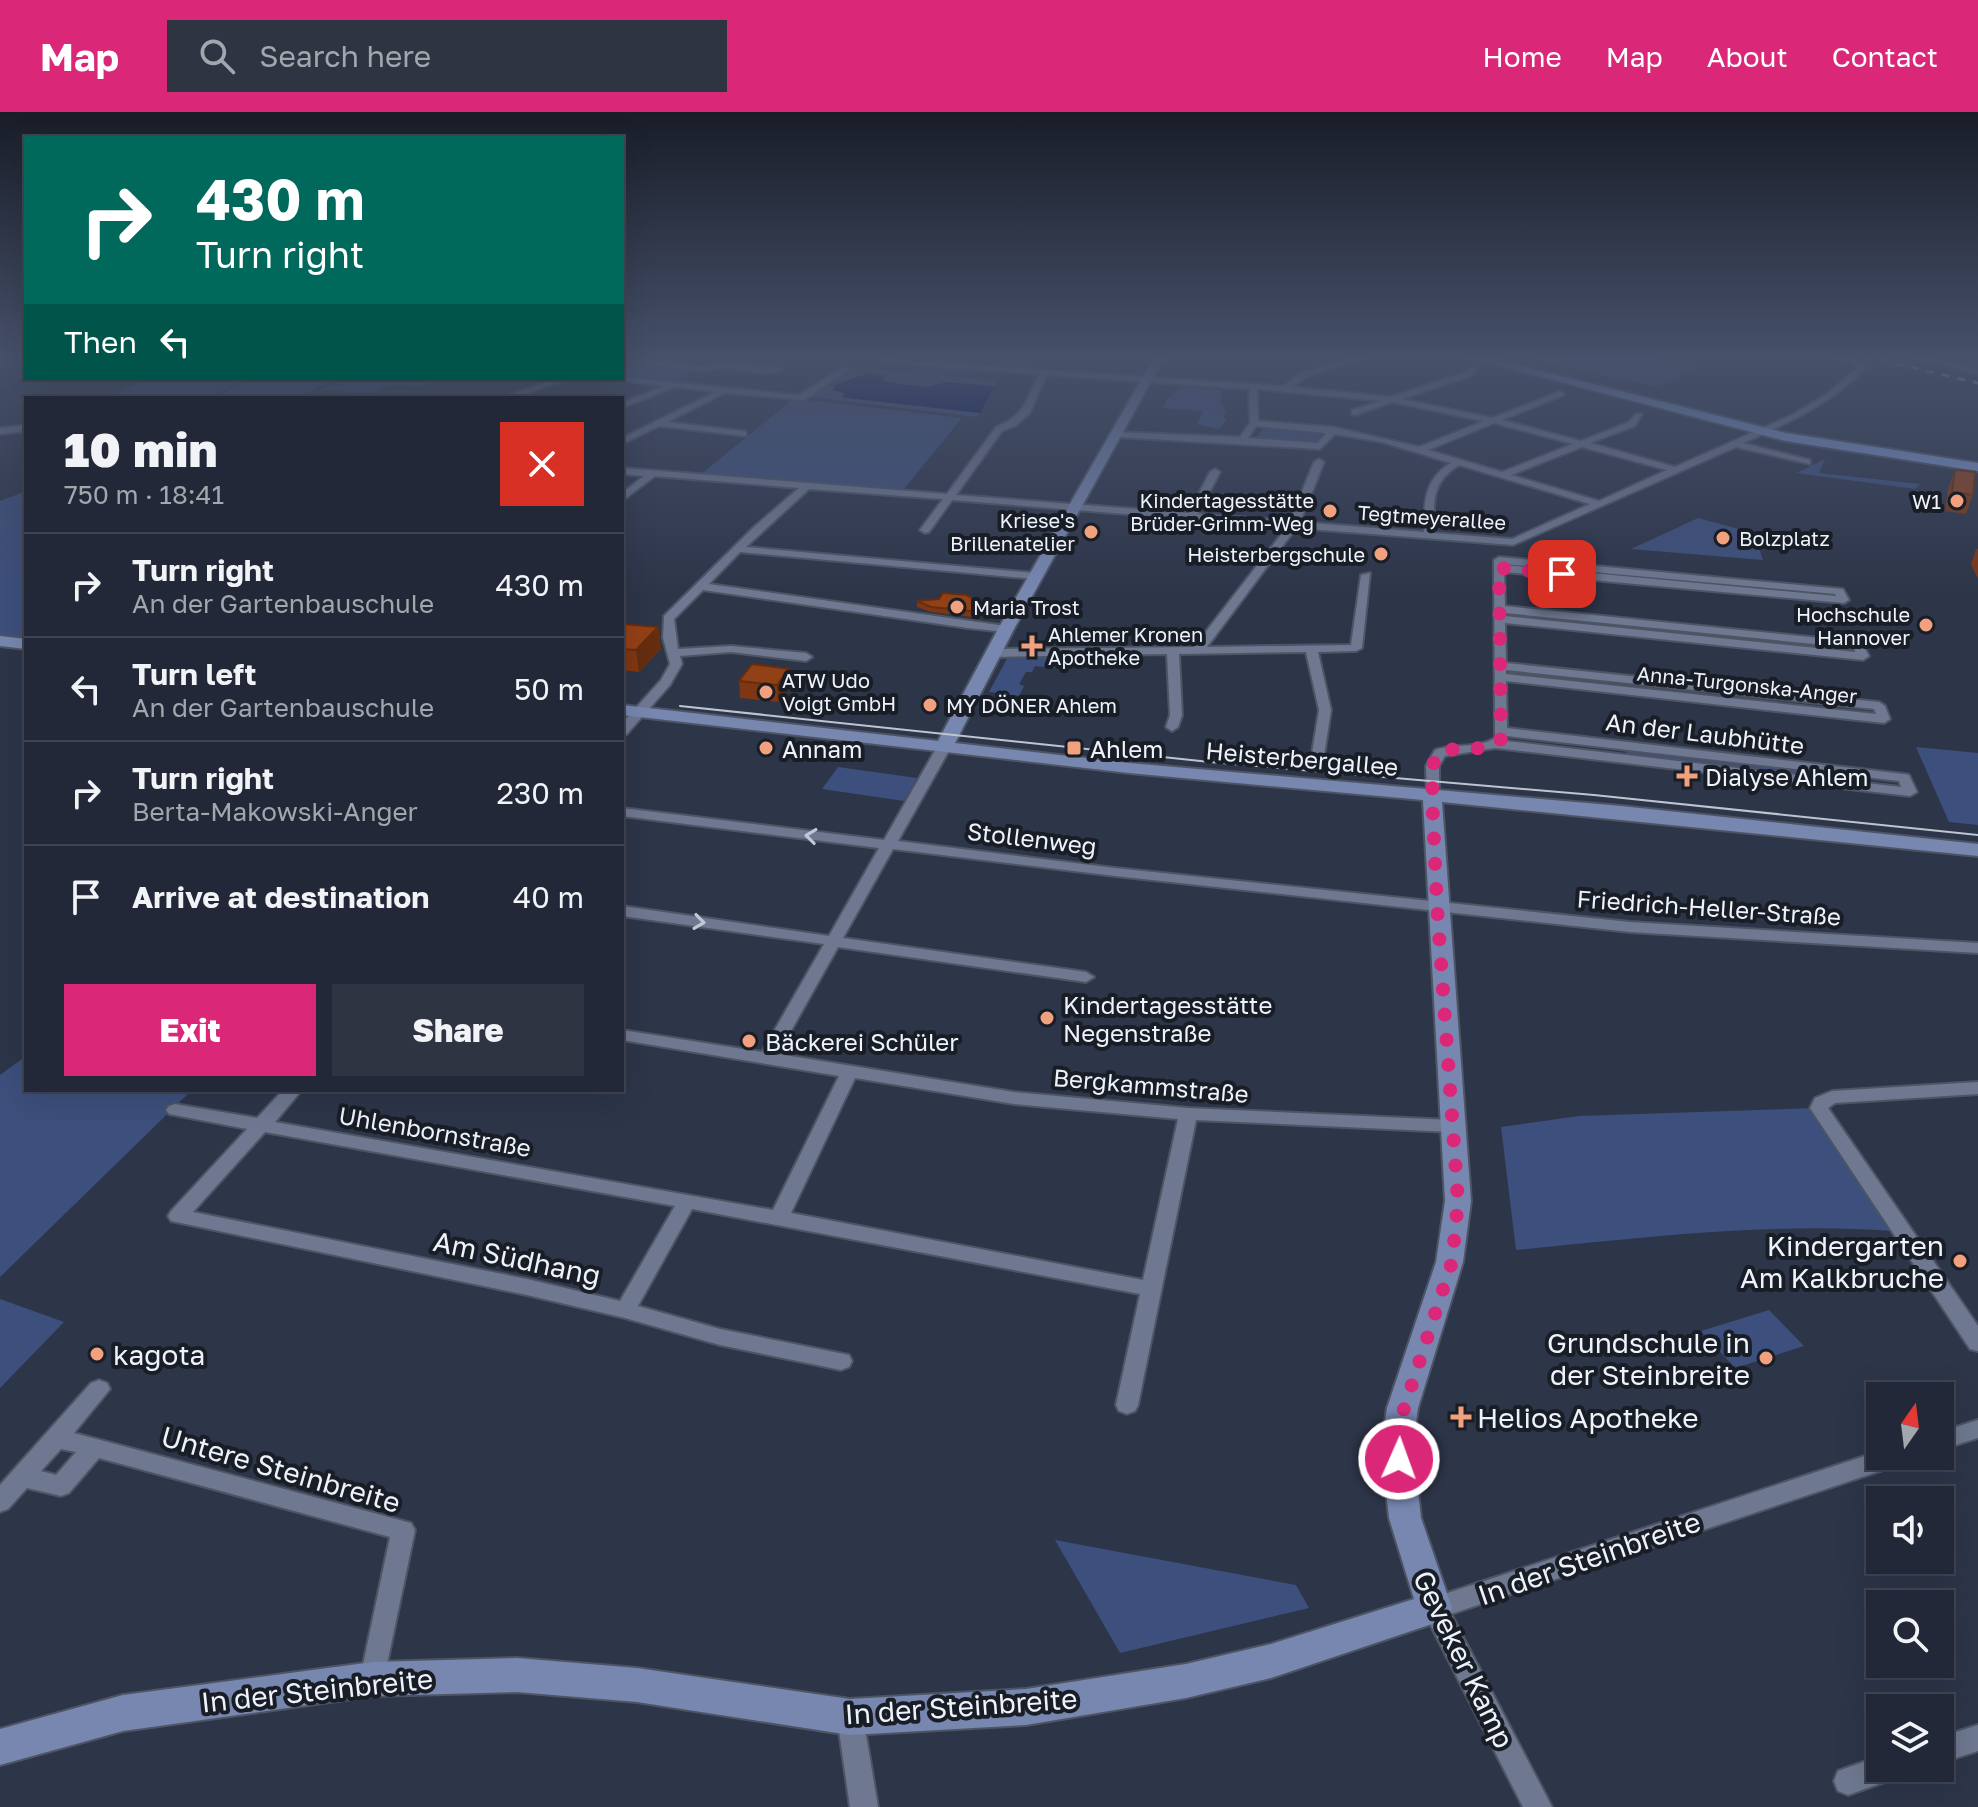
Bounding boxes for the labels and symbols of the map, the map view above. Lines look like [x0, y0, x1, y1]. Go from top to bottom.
place label: Kindertagesstätte Brüder-Grimm-Weg [1130, 488, 1314, 535]
place label: W1 [1912, 489, 1941, 513]
marker: W1 [1948, 492, 1966, 510]
street label: Tegtmeyerallee [1357, 500, 1507, 534]
marker: Kindertagesstätte Brüder-Grimm-Weg [1321, 502, 1339, 520]
place label: Kriese's Brillenatelier [950, 508, 1075, 555]
marker: Kriese's Brillenatelier [1082, 523, 1100, 541]
place label: Bolzplatz [1739, 526, 1830, 550]
marker: Bolzplatz [1714, 529, 1732, 547]
pin [1528, 540, 1596, 608]
place label: Heisterbergschule [1187, 542, 1365, 566]
marker: Heisterbergschule [1372, 545, 1390, 563]
place label: Maria Trost [973, 595, 1080, 619]
marker: Maria Trost [948, 598, 966, 616]
place label: Hochschule Hannover [1796, 602, 1910, 649]
marker: Hochschule Hannover [1917, 616, 1935, 634]
place label: Ahlemer Kronen Apotheke [1048, 622, 1203, 669]
marker: Ahlemer Kronen Apotheke [1023, 637, 1041, 655]
street label: Anna-Turgonska-Anger [1636, 661, 1858, 708]
place label: ATW Udo Voigt GmbH [782, 668, 896, 715]
marker: ATW Udo Voigt GmbH [757, 683, 775, 701]
place label: MY DÖNER Ahlem [946, 693, 1117, 717]
marker: MY DÖNER Ahlem [921, 696, 939, 714]
street label: An der Laubhütte [1604, 706, 1806, 760]
place label: Annam [782, 734, 862, 763]
place label: Ahlem [1090, 734, 1163, 763]
street label: Heisterbergallee [1204, 735, 1400, 781]
marker: Annam [757, 739, 775, 757]
marker: Ahlem [1065, 739, 1083, 757]
place label: Dialyse Ahlem [1705, 762, 1869, 791]
marker: Dialyse Ahlem [1676, 765, 1698, 787]
street label: Stollenweg [966, 816, 1098, 860]
one-way arrow [804, 828, 818, 845]
street label: Friedrich-Heller-Straße [1576, 883, 1842, 931]
one-way arrow [692, 913, 706, 930]
place label: Kindertagesstätte Negenstraße [1063, 990, 1272, 1047]
marker: Kindertagesstätte Negenstraße [1038, 1009, 1056, 1027]
place label: Bäckerei Schüler [765, 1027, 959, 1056]
marker: Bäckerei Schüler [740, 1032, 758, 1050]
street label: Bergkammstraße [1052, 1062, 1250, 1108]
street label: Uhlenbornstraße [337, 1100, 533, 1162]
street label: Am Südhang [430, 1224, 604, 1292]
place label: Kindergarten Am Kalkbruche [1740, 1229, 1944, 1294]
marker: Kindergarten Am Kalkbruche [1951, 1252, 1969, 1270]
place label: Grundschule in der Steinbreite [1547, 1326, 1750, 1391]
place label: kagota [113, 1338, 205, 1371]
marker: kagota [88, 1345, 106, 1363]
marker: Grundschule in der Steinbreite [1757, 1349, 1775, 1367]
north arrow [1866, 1382, 1954, 1470]
place label: Helios Apotheke [1477, 1401, 1699, 1434]
marker: Helios Apotheke [1452, 1408, 1470, 1426]
position arrow [1357, 1417, 1441, 1501]
street label: Untere Steinbreite [158, 1419, 404, 1519]
street label: In der Steinbreite [1473, 1504, 1705, 1612]
street label: Geveker Kamp [1407, 1565, 1521, 1753]
street label: In der Steinbreite [199, 1661, 435, 1719]
street label: In der Steinbreite [844, 1681, 1078, 1731]

